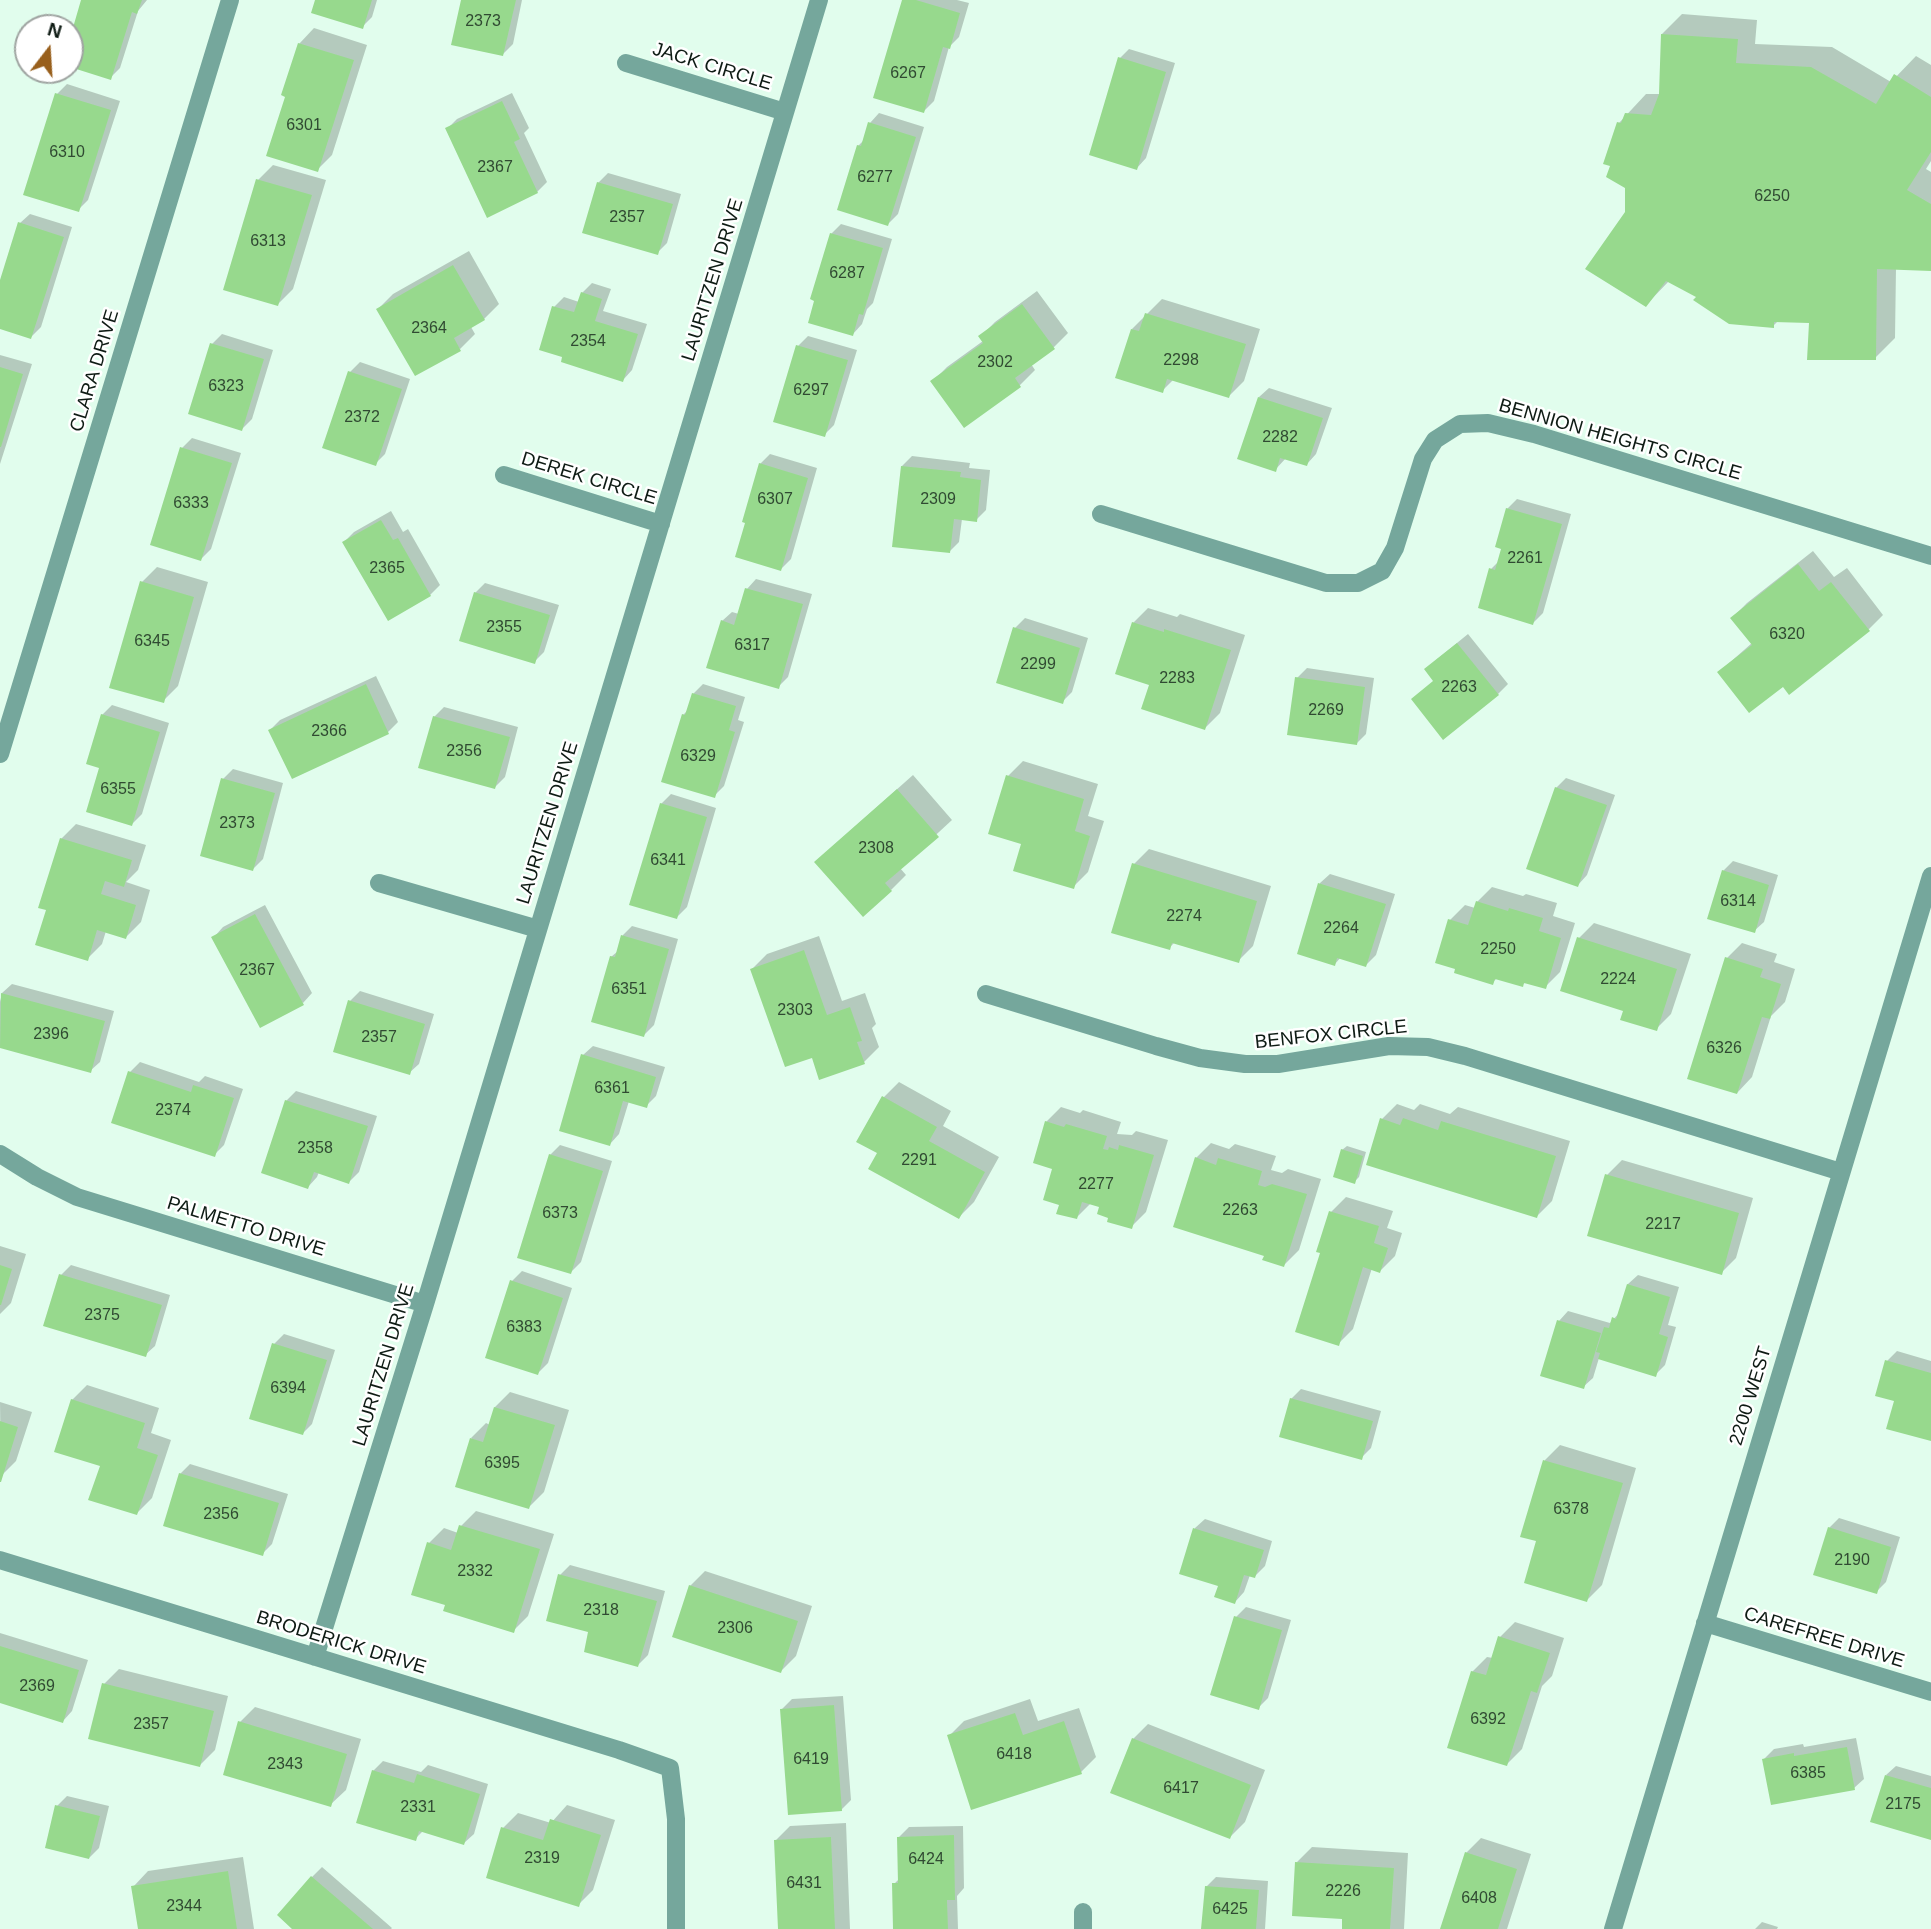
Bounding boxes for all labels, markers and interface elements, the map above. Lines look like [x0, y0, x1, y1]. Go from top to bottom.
house number: 2373 [465, 12, 501, 32]
north arrow [14, 14, 84, 84]
text: N [45, 18, 64, 42]
street label: JACK CIRCLE [650, 38, 774, 96]
house number: 6267 [890, 64, 926, 84]
house number: 6301 [286, 116, 322, 136]
house number: 6310 [49, 143, 85, 163]
house number: 2367 [477, 158, 513, 178]
house number: 6277 [857, 168, 893, 188]
house number: 6250 [1754, 187, 1790, 207]
street label: LAURITZEN DRIVE [677, 196, 749, 364]
house number: 2357 [609, 208, 645, 228]
house number: 6313 [250, 232, 286, 252]
house number: 6287 [829, 264, 865, 284]
street label: CLARA DRIVE [66, 307, 124, 435]
house number: 2364 [411, 319, 447, 339]
house number: 2354 [570, 332, 606, 352]
house number: 2298 [1163, 351, 1199, 371]
house number: 2302 [977, 353, 1013, 373]
house number: 6323 [208, 377, 244, 397]
house number: 6297 [793, 381, 829, 401]
street label: BENNION HEIGHTS CIRCLE [1496, 394, 1744, 486]
house number: 2372 [344, 408, 380, 428]
house number: 2282 [1262, 428, 1298, 448]
street label: DEREK CIRCLE [519, 448, 659, 510]
house number: 6307 [757, 490, 793, 510]
house number: 2309 [920, 490, 956, 510]
house number: 6333 [173, 494, 209, 514]
house number: 2261 [1507, 549, 1543, 569]
house number: 2365 [369, 559, 405, 579]
house number: 2355 [486, 618, 522, 638]
house number: 6320 [1769, 625, 1805, 645]
house number: 6345 [134, 632, 170, 652]
house number: 6317 [734, 636, 770, 656]
house number: 2299 [1020, 655, 1056, 675]
house number: 2283 [1159, 669, 1195, 689]
house number: 2263 [1441, 678, 1477, 698]
house number: 2269 [1308, 701, 1344, 721]
house number: 2366 [311, 722, 347, 742]
street label: LAURITZEN DRIVE [512, 739, 584, 907]
house number: 2356 [446, 742, 482, 762]
house number: 6329 [680, 747, 716, 767]
house number: 6355 [100, 780, 136, 800]
house number: 2373 [219, 814, 255, 834]
house number: 2308 [858, 839, 894, 859]
house number: 6341 [650, 851, 686, 871]
house number: 6314 [1720, 892, 1756, 912]
house number: 2274 [1166, 907, 1202, 927]
house number: 2264 [1323, 919, 1359, 939]
house number: 2250 [1480, 940, 1516, 960]
house number: 2367 [239, 961, 275, 981]
house number: 2224 [1600, 970, 1636, 990]
house number: 6351 [611, 980, 647, 1000]
house number: 2303 [777, 1001, 813, 1021]
street label: BENFOX CIRCLE [1254, 1016, 1408, 1054]
house number: 2396 [33, 1025, 69, 1045]
house number: 2357 [361, 1028, 397, 1048]
house number: 6326 [1706, 1039, 1742, 1059]
house number: 6361 [594, 1079, 630, 1099]
house number: 2374 [155, 1101, 191, 1121]
house number: 2358 [297, 1139, 333, 1159]
house number: 2291 [901, 1151, 937, 1171]
house number: 2277 [1078, 1175, 1114, 1195]
street label: PALMETTO DRIVE [164, 1192, 328, 1262]
house number: 2263 [1222, 1201, 1258, 1221]
house number: 6373 [542, 1204, 578, 1224]
house number: 2217 [1645, 1215, 1681, 1235]
street label: LAURITZEN DRIVE [348, 1281, 420, 1449]
house number: 2375 [84, 1306, 120, 1326]
house number: 6383 [506, 1318, 542, 1338]
street label: 2200 WEST [1725, 1344, 1777, 1448]
house number: 6394 [270, 1379, 306, 1399]
house number: 6395 [484, 1454, 520, 1474]
house number: 6378 [1553, 1500, 1589, 1520]
house number: 2356 [203, 1505, 239, 1525]
house number: 2190 [1834, 1551, 1870, 1571]
house number: 2332 [457, 1562, 493, 1582]
house number: 2318 [583, 1601, 619, 1621]
street label: CAREFREE DRIVE [1741, 1603, 1907, 1673]
street label: BRODERICK DRIVE [253, 1606, 429, 1680]
house number: 2306 [717, 1619, 753, 1639]
house number: 2369 [19, 1677, 55, 1697]
house number: 6392 [1470, 1710, 1506, 1730]
house number: 2357 [133, 1715, 169, 1735]
house number: 6418 [996, 1745, 1032, 1765]
house number: 6419 [793, 1750, 829, 1770]
house number: 2343 [267, 1755, 303, 1775]
house number: 6385 [1790, 1764, 1826, 1784]
house number: 6417 [1163, 1779, 1199, 1799]
house number: 2175 [1885, 1795, 1921, 1815]
house number: 2331 [400, 1798, 436, 1818]
house number: 2319 [524, 1849, 560, 1869]
house number: 6424 [908, 1850, 944, 1870]
house number: 6431 [786, 1874, 822, 1894]
house number: 2226 [1325, 1882, 1361, 1902]
house number: 6408 [1461, 1889, 1497, 1909]
house number: 2344 [166, 1897, 202, 1917]
house number: 6425 [1212, 1900, 1248, 1920]

